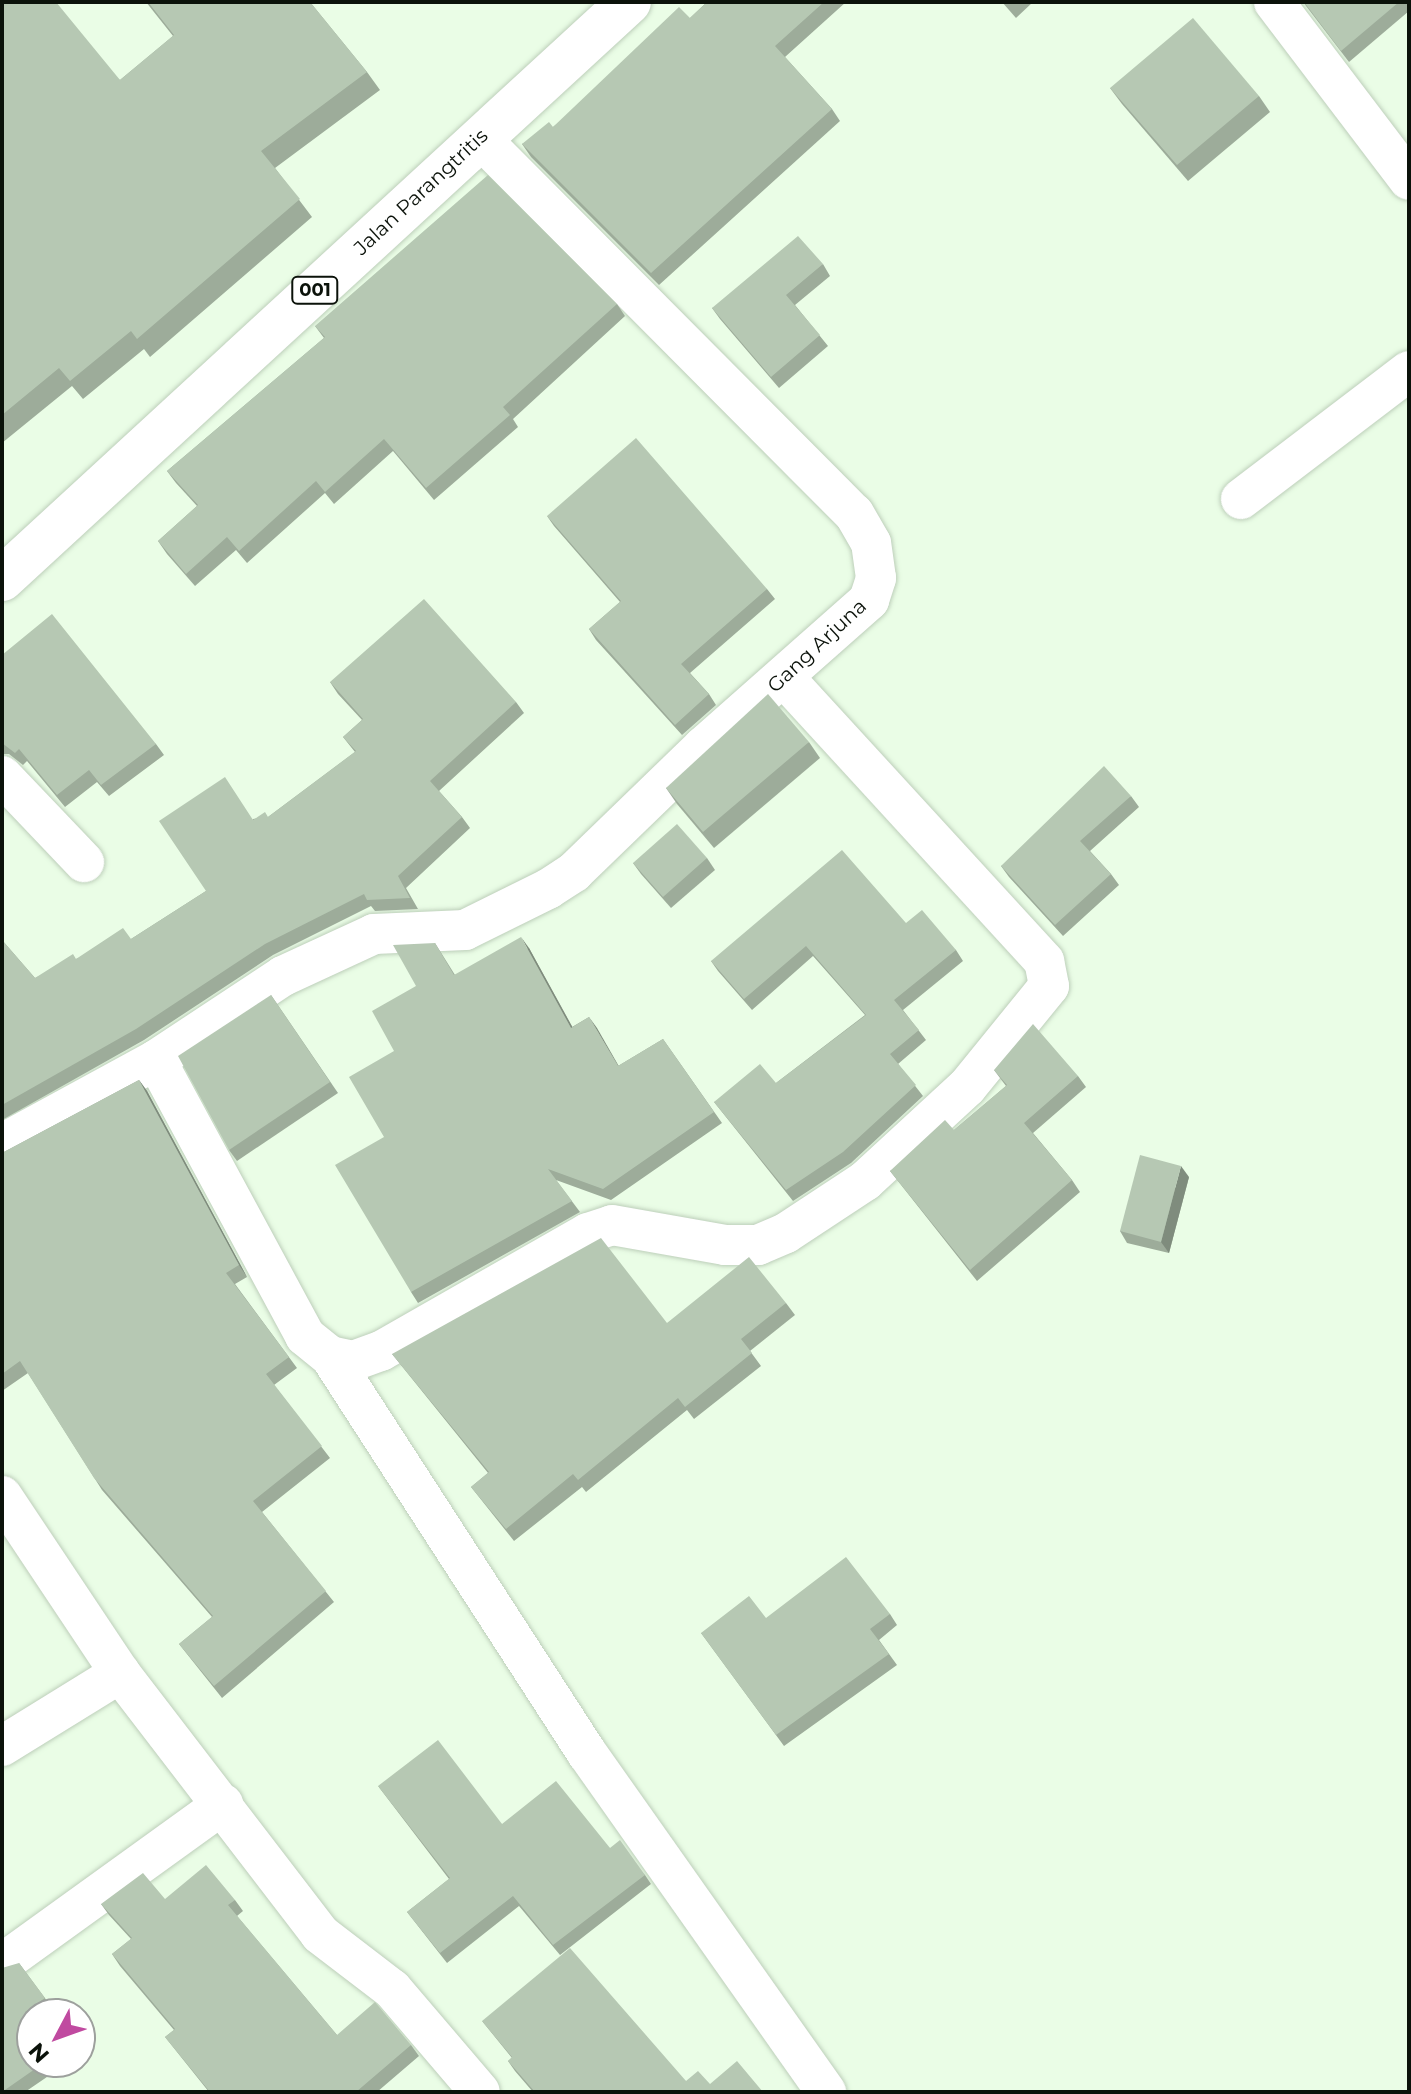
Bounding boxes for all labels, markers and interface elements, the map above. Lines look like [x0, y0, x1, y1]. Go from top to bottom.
street label: Jalan Parangtritis [349, 124, 493, 260]
road number: 001 [291, 276, 339, 304]
street label: Gang Arjuna [763, 594, 871, 698]
north arrow [16, 1998, 96, 2078]
text: N [23, 2037, 55, 2068]

